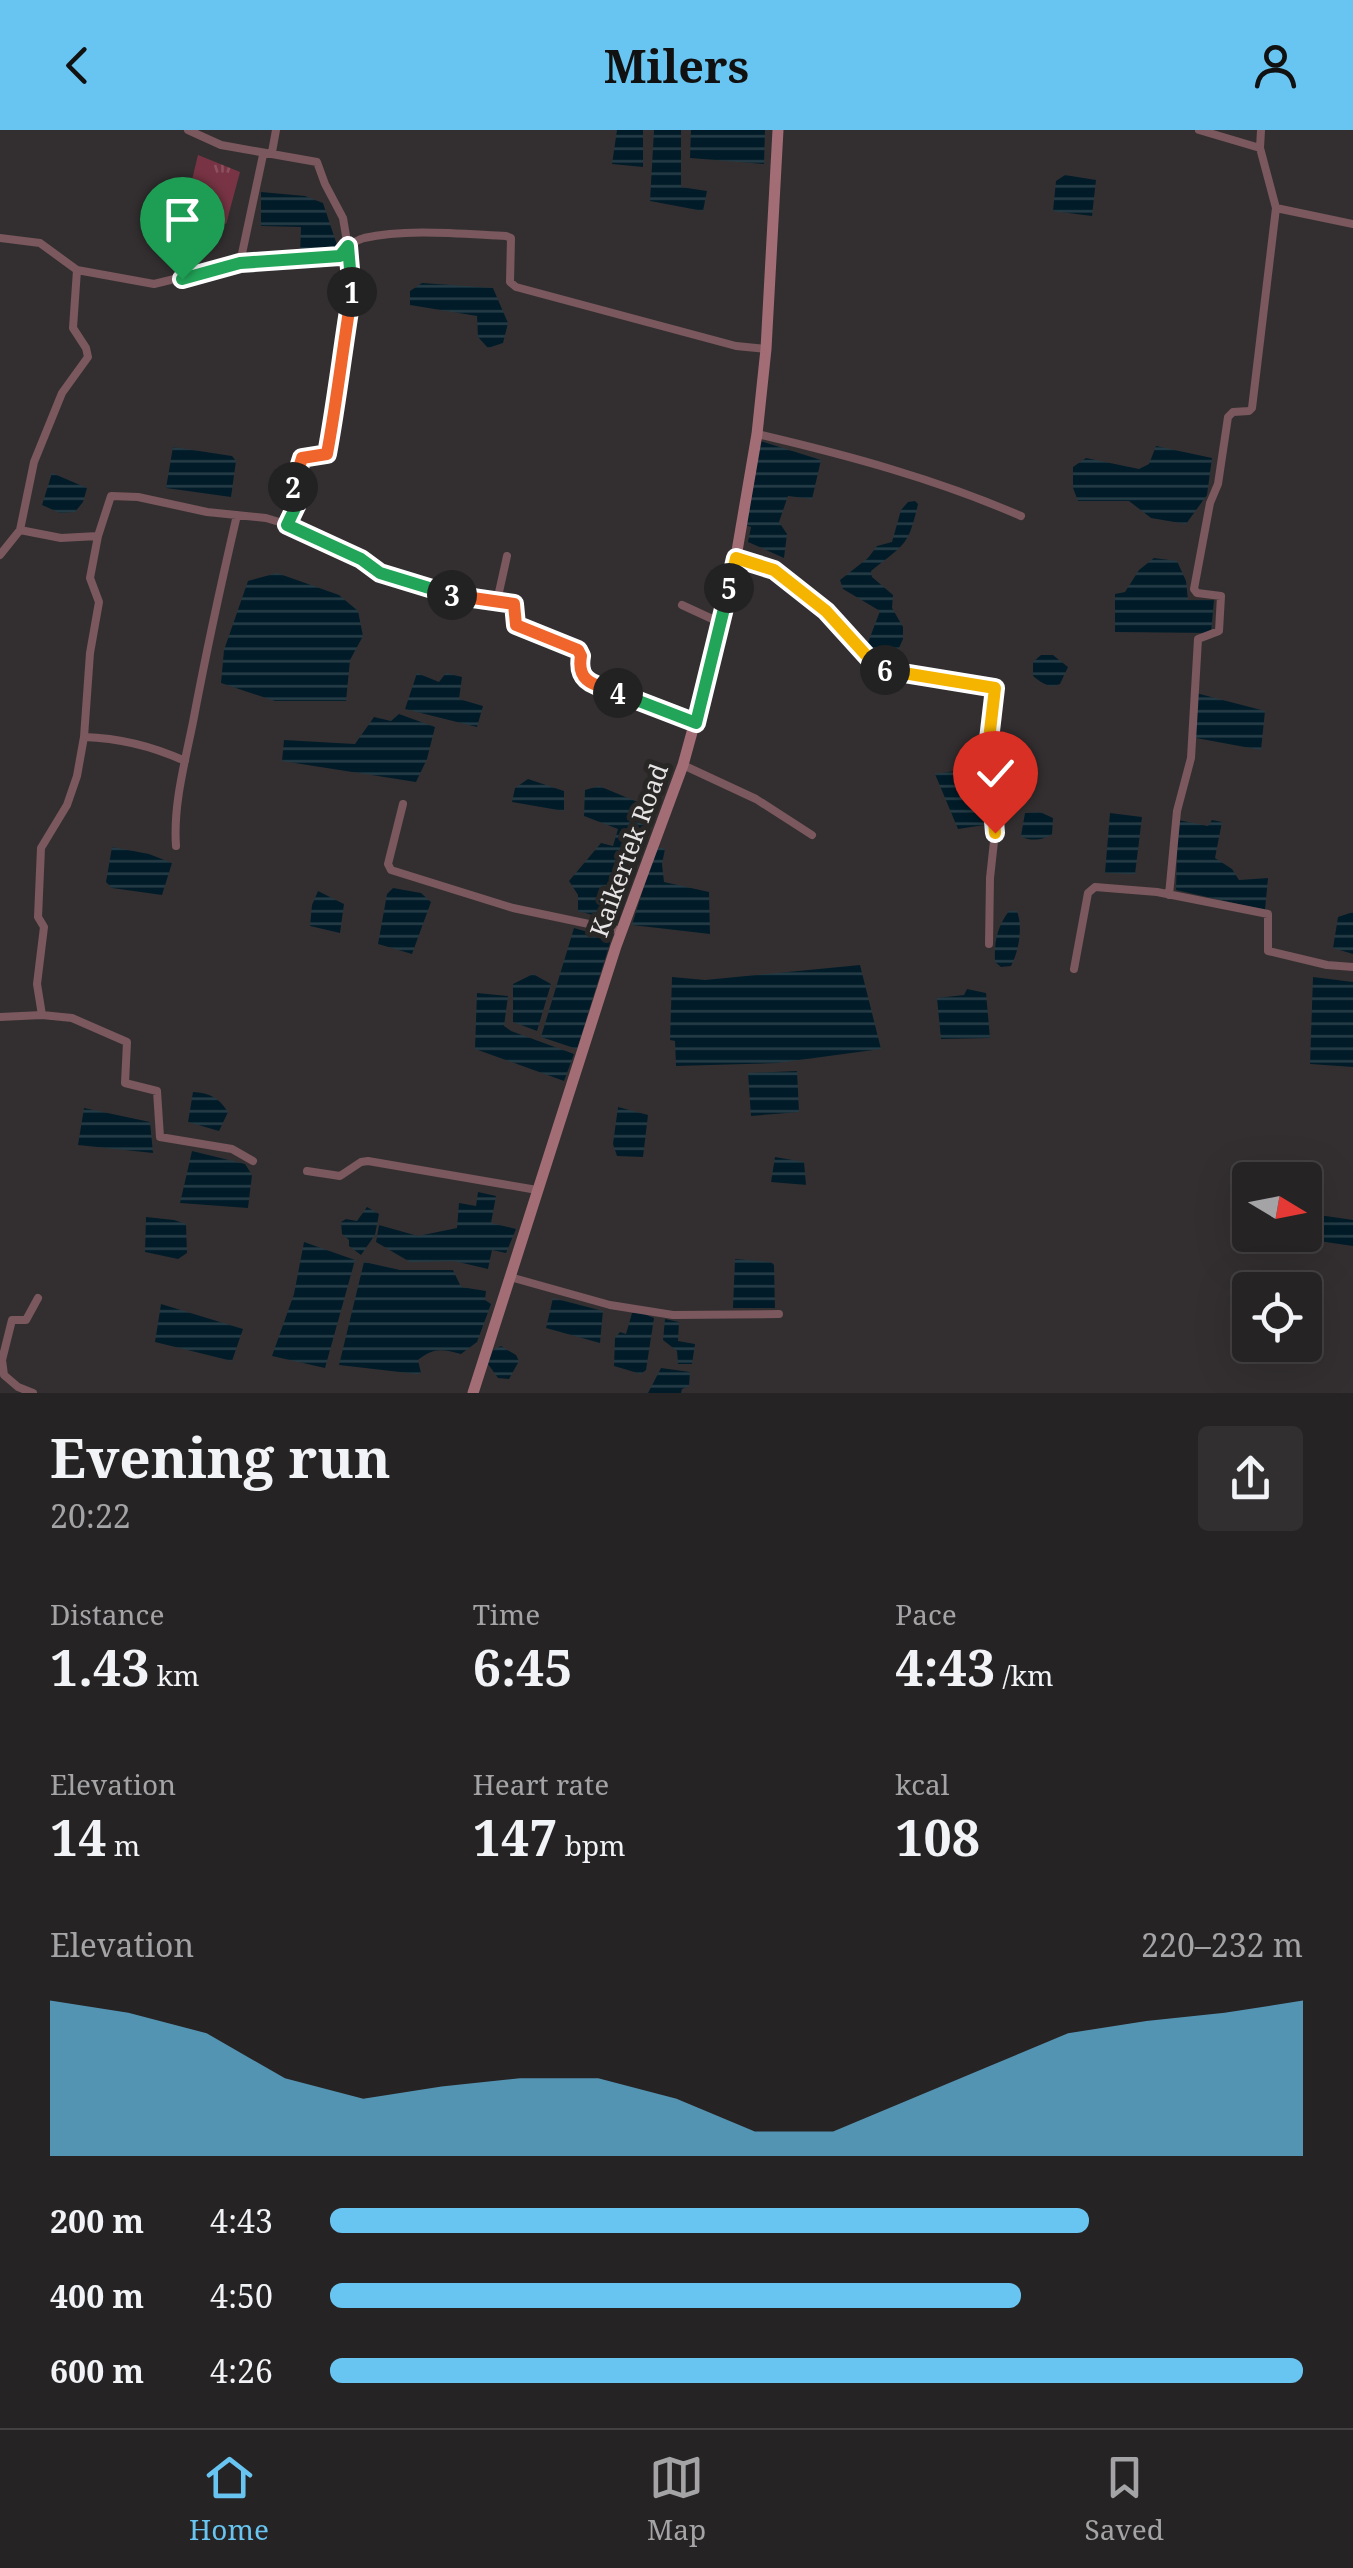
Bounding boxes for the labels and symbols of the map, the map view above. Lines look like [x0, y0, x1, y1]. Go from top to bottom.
pin [140, 177, 225, 280]
pin: 1 [327, 267, 377, 317]
pin: 2 [268, 462, 318, 512]
pin: 5 [704, 563, 754, 613]
pin: 3 [427, 570, 477, 620]
pin: 6 [860, 645, 910, 695]
pin: 4 [593, 668, 643, 718]
pin [953, 731, 1038, 834]
street label: Kaikertek Road [581, 758, 675, 942]
north arrow [1232, 1162, 1322, 1252]

